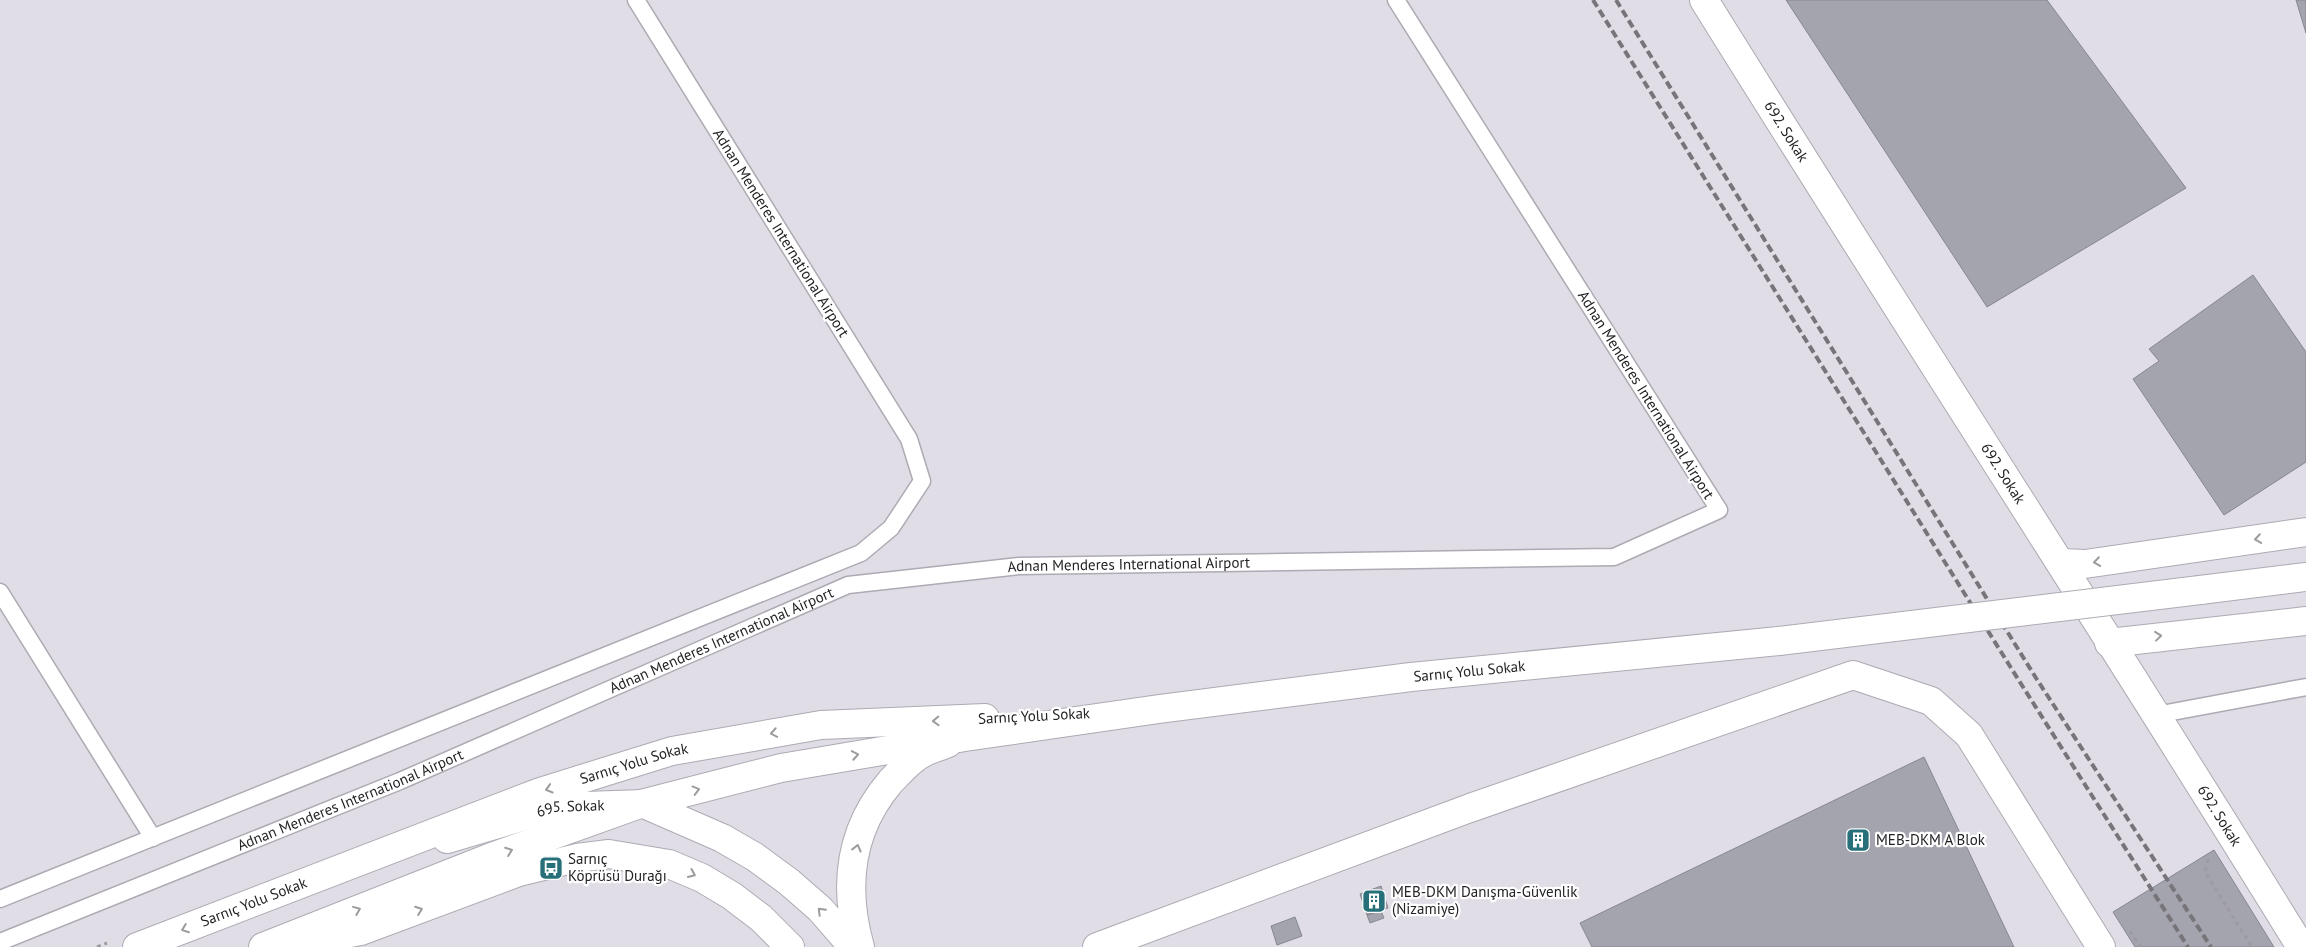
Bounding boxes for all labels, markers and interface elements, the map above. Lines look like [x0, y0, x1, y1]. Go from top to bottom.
street label: 692. Sokak [1760, 97, 1813, 166]
street label: Adnan Menderes International Airport [709, 125, 854, 341]
street label: Adnan Menderes International Airport [1574, 287, 1719, 503]
street label: 692. Sokak [1977, 439, 2030, 508]
one-way arrow [2253, 533, 2261, 544]
street label: Adnan Menderes International Airport [1006, 553, 1250, 576]
one-way arrow [2093, 556, 2101, 567]
street label: Adnan Menderes International Airport [606, 583, 836, 697]
one-way arrow [2154, 631, 2162, 642]
street label: Sarnıç Yolu Sokak [1412, 656, 1527, 686]
street label: Sarnıç Yolu Sokak [977, 703, 1091, 728]
one-way arrow [931, 715, 939, 726]
one-way arrow [769, 728, 778, 738]
street label: Sarnıç Yolu Sokak [577, 738, 690, 788]
street label: Adnan Menderes International Airport [234, 745, 466, 855]
one-way arrow [851, 751, 859, 761]
street label: 692. Sokak [2194, 781, 2247, 850]
one-way arrow [545, 783, 553, 793]
one-way arrow [692, 785, 701, 796]
street label: 695. Sokak [534, 795, 606, 821]
building icon: MEB-DKM A Blok [1845, 827, 1871, 853]
place label: MEB-DKM A Blok [1876, 830, 1986, 849]
one-way arrow [851, 844, 861, 852]
one-way arrow [504, 847, 513, 857]
place label: Sarnıç Köprüsü Durağı [568, 849, 667, 885]
bus stop icon: Sarnıç Köprüsü Durağı [538, 855, 564, 881]
one-way arrow [687, 867, 696, 878]
street label: Sarnıç Yolu Sokak [198, 872, 310, 931]
place label: MEB-DKM Danışma-Güvenlik (Nizamiye) [1392, 882, 1578, 918]
building icon: MEB-DKM Danışma-Güvenlik (Nizamiye) [1361, 888, 1387, 914]
one-way arrow [352, 906, 361, 916]
one-way arrow [414, 906, 423, 916]
one-way arrow [818, 907, 827, 916]
one-way arrow [181, 923, 189, 933]

